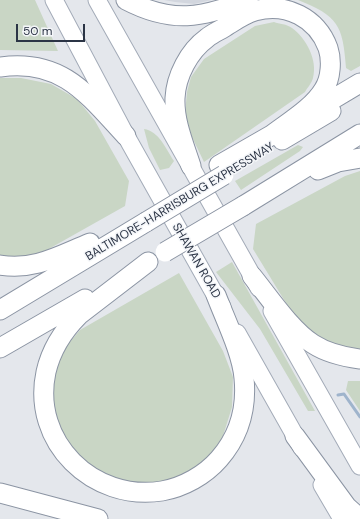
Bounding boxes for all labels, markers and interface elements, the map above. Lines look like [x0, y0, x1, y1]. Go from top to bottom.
scale bar [18, 16, 87, 42]
text: 50 m [23, 23, 52, 39]
street label: BALTIMORE-HARRISBURG EXPRESSWAY [83, 140, 277, 264]
street label: SHAWAN ROAD [169, 221, 223, 301]

